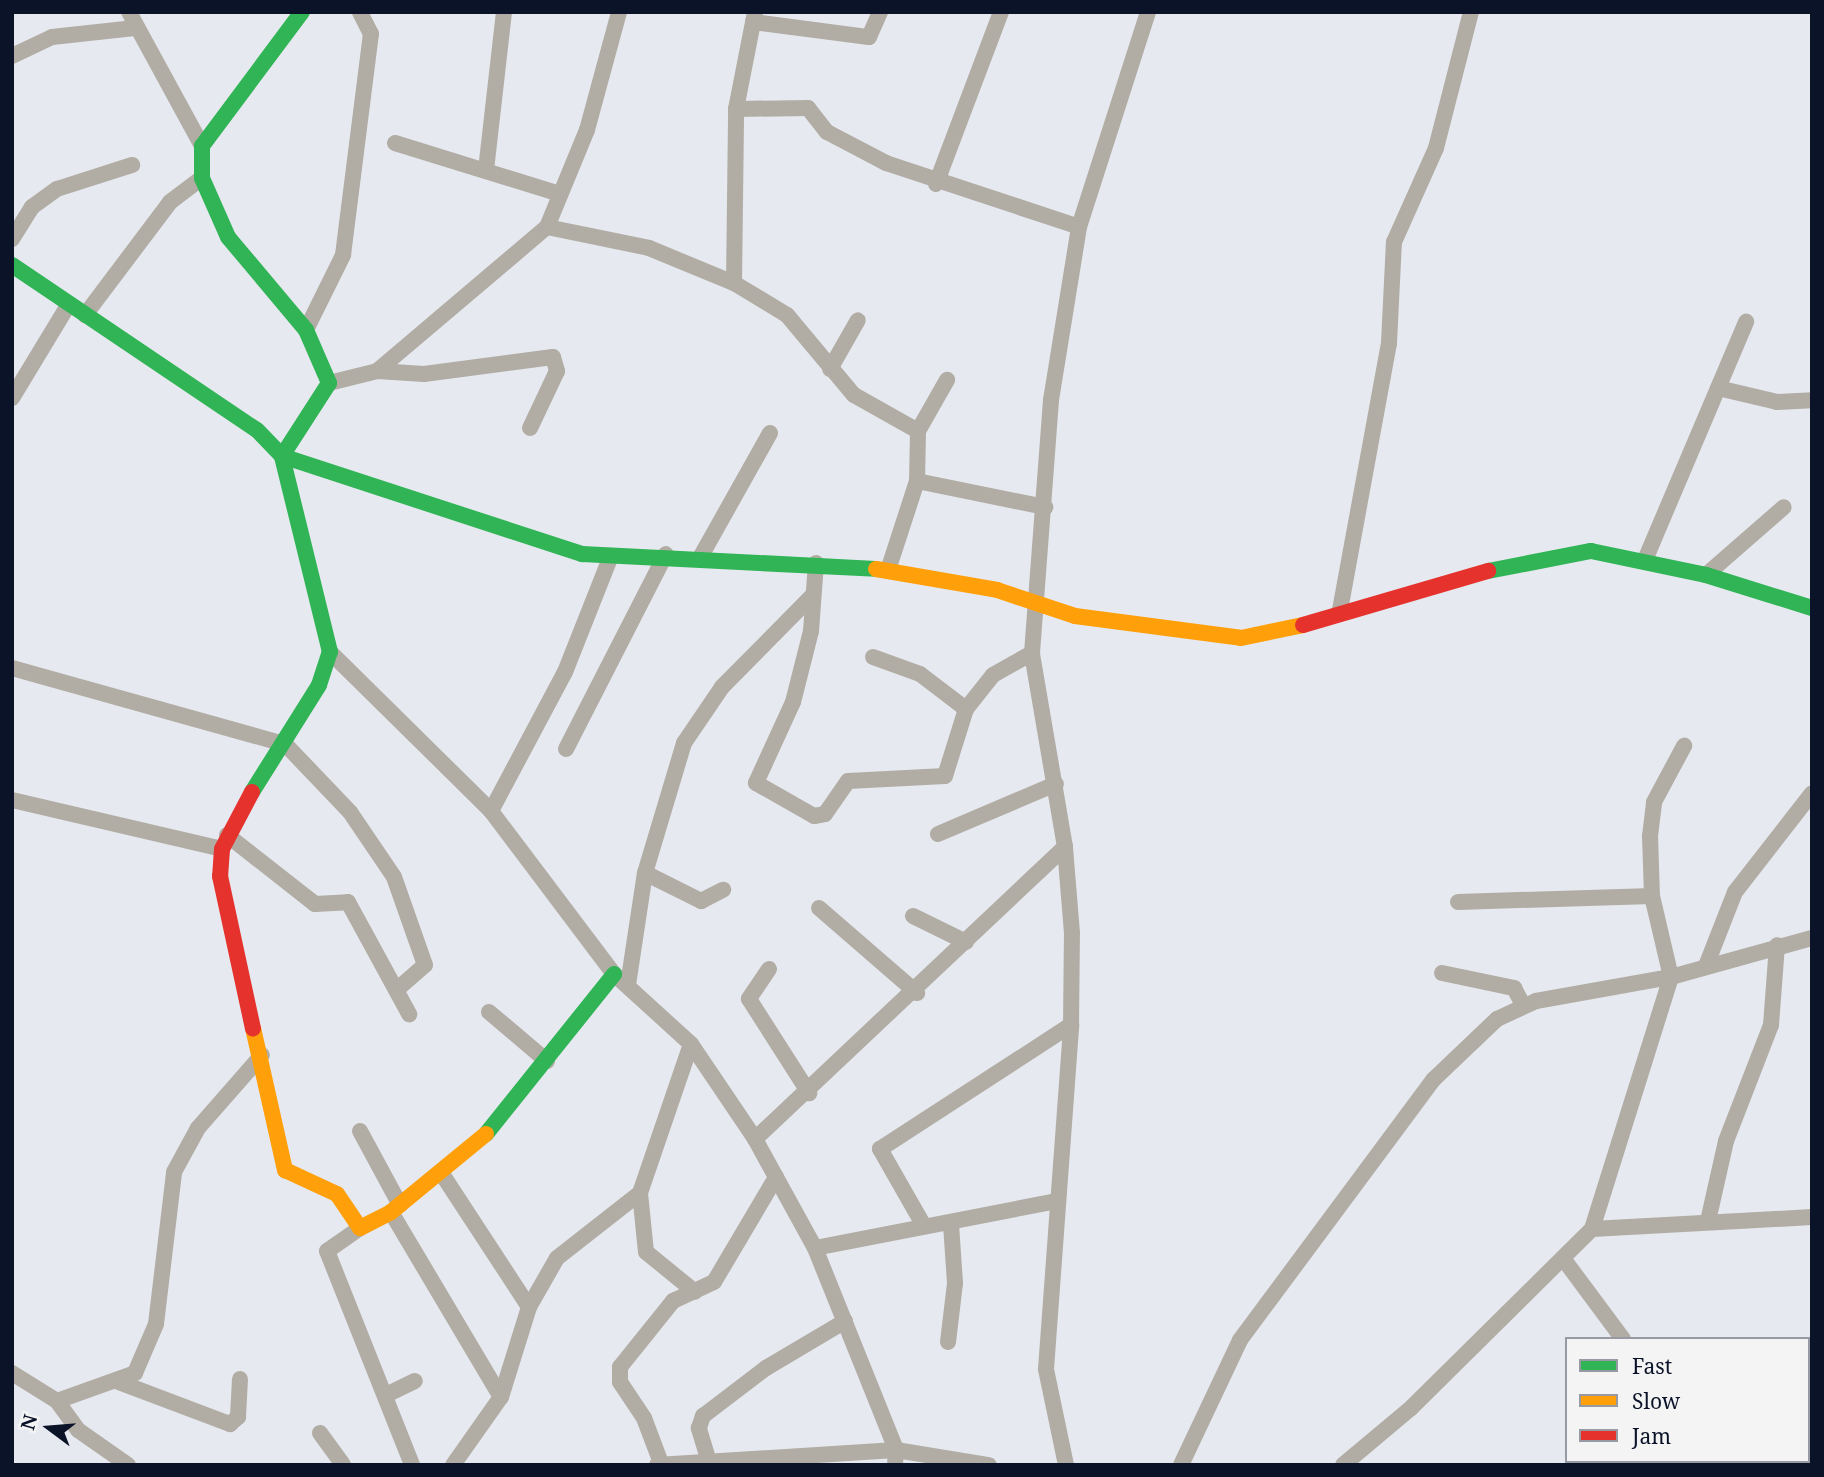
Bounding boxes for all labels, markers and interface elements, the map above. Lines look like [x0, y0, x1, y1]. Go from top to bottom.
legend [1565, 1337, 1810, 1463]
text: Fast [1632, 1352, 1672, 1380]
text: Slow [1632, 1387, 1680, 1415]
north arrow [14, 1393, 84, 1463]
text: N [14, 1411, 43, 1433]
text: Jam [1632, 1422, 1671, 1450]

